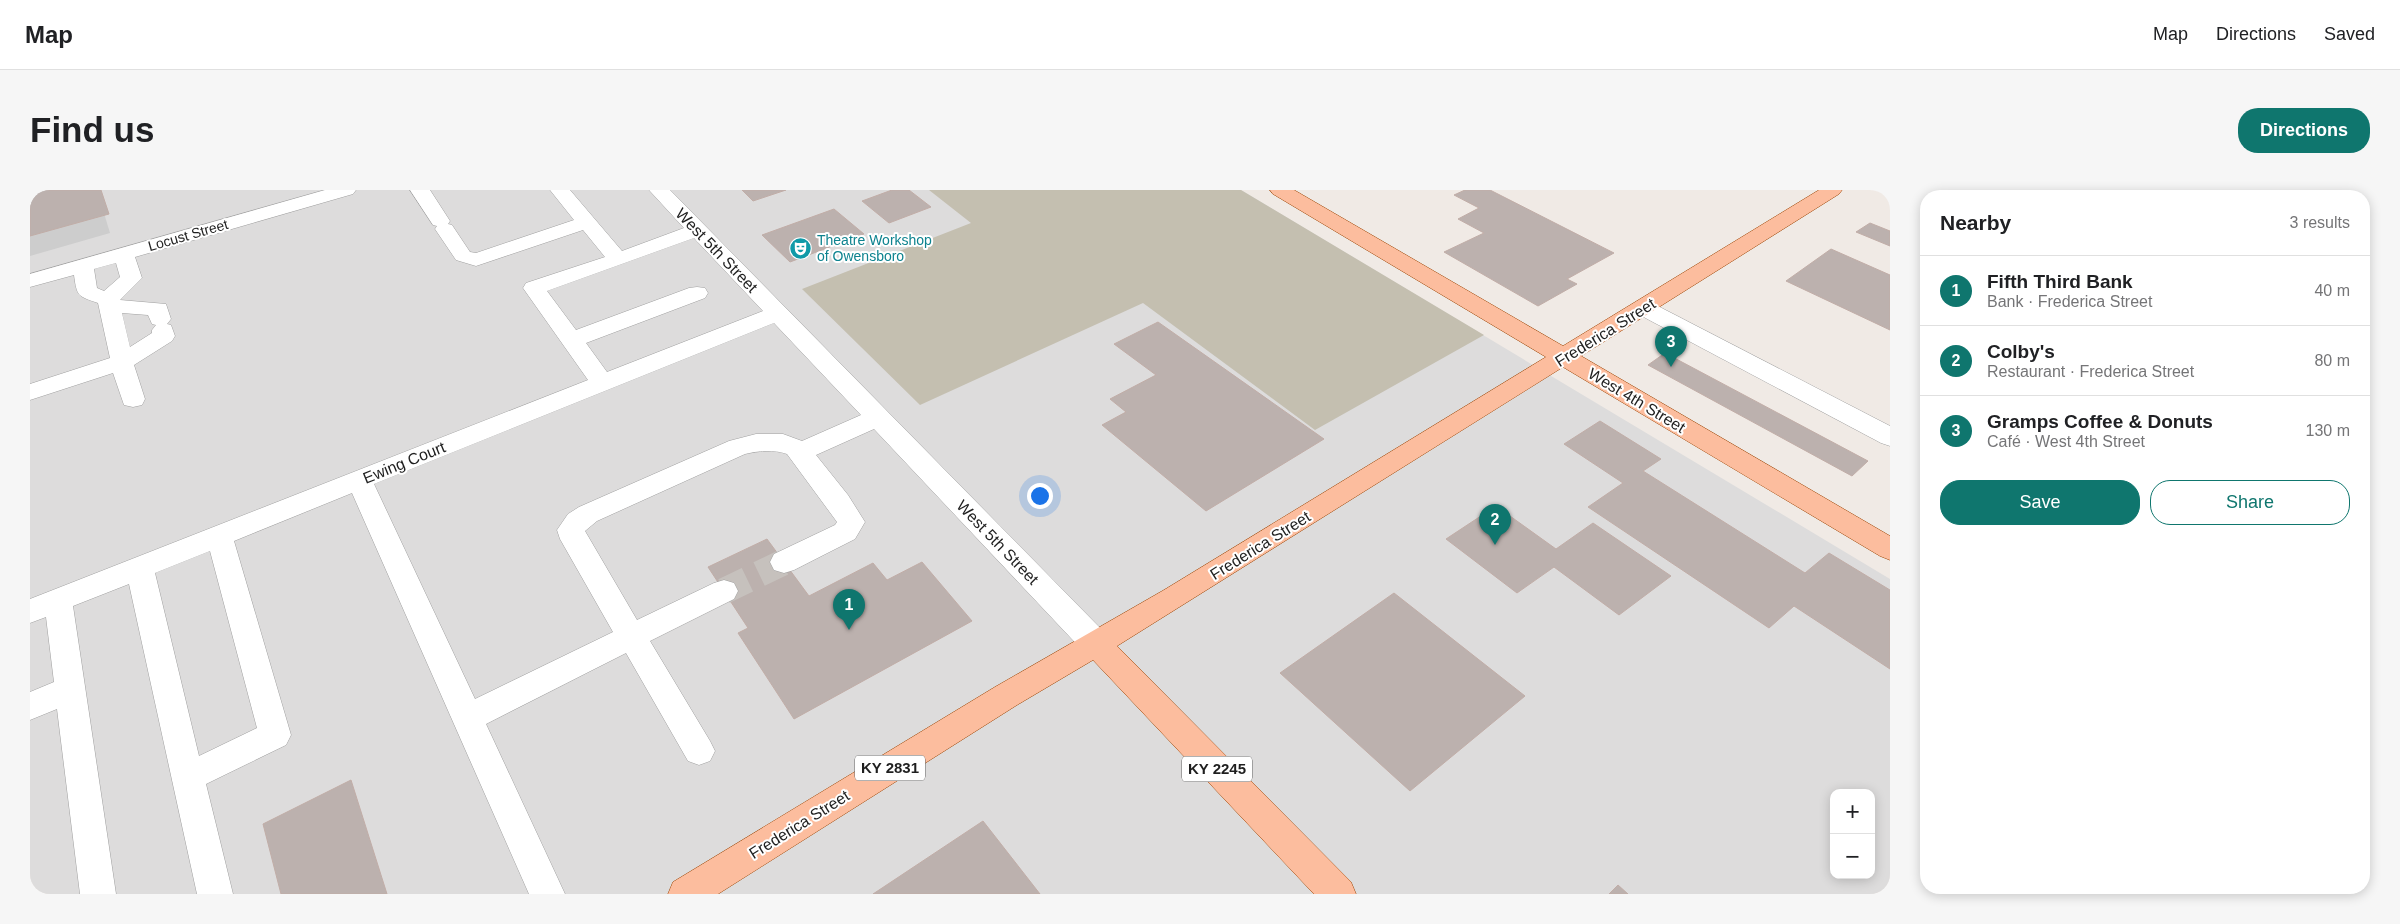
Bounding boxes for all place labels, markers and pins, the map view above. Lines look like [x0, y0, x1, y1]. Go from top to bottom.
place label: Theatre Workshop of Owensboro [817, 232, 932, 264]
theatre icon: Theatre Workshop of Owensboro [789, 236, 813, 260]
pin: 3 [1655, 326, 1687, 367]
pin: 2 [1479, 504, 1511, 545]
pin: 1 [833, 589, 865, 630]

